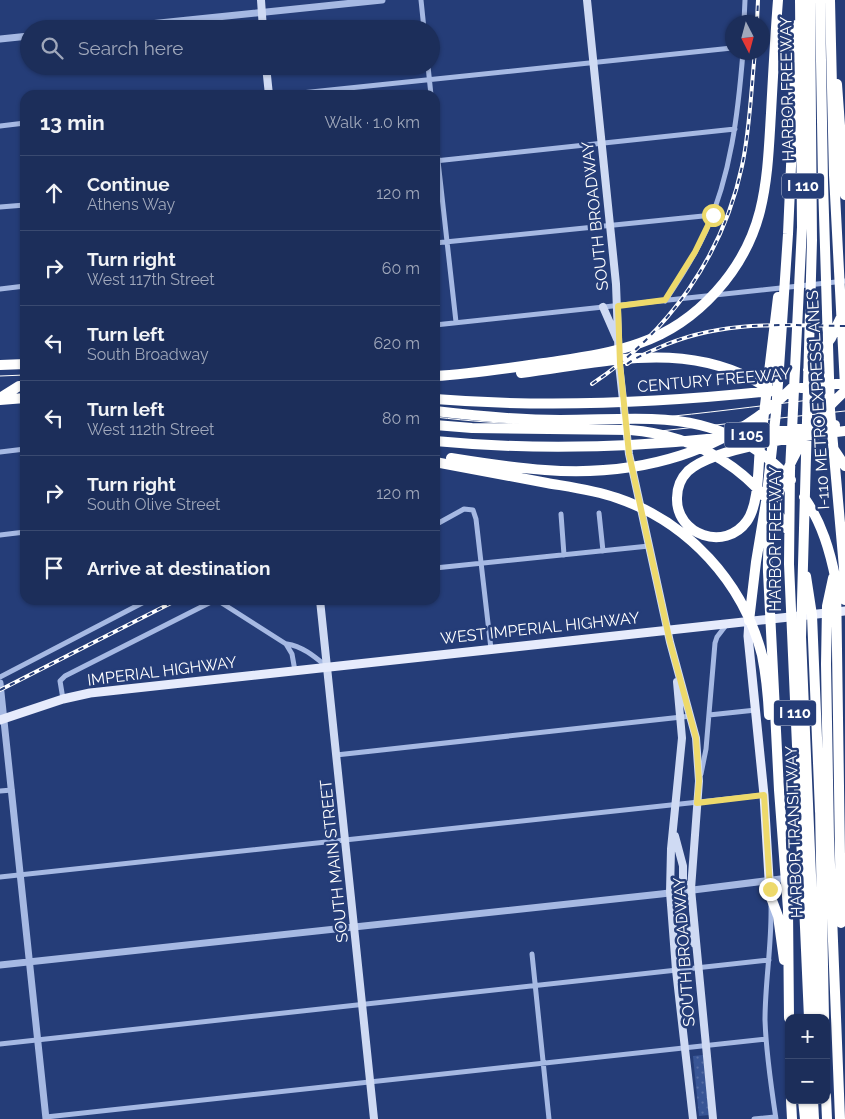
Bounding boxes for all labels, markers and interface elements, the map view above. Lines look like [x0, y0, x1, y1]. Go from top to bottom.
north arrow [725, 15, 770, 60]
street label: HARBOR FREEWAY [776, 16, 798, 162]
search box [20, 20, 440, 75]
icon: search [38, 34, 66, 62]
text: Search here [78, 37, 184, 59]
text: 13 min [40, 110, 105, 135]
text: Walk · 1.0 km [324, 113, 420, 132]
street label: SOUTH BROADWAY [578, 140, 612, 291]
text: Continue [87, 173, 170, 195]
road number: I 110 [782, 174, 824, 198]
icon: ahead [40, 179, 68, 207]
text: 120 m [376, 184, 420, 203]
text: Athens Way [87, 195, 175, 214]
route start [702, 204, 725, 227]
text: Turn right [87, 248, 176, 270]
icon: right [40, 254, 68, 282]
text: 60 m [382, 259, 420, 278]
text: West 117th Street [87, 270, 215, 289]
street label: I-110 METRO EXPRESSLANES [803, 290, 833, 510]
text: Turn left [87, 323, 164, 345]
icon: left [40, 329, 68, 357]
text: 620 m [373, 334, 420, 353]
text: South Broadway [87, 345, 209, 364]
street label: CENTURY FREEWAY [636, 364, 792, 396]
text: Turn left [87, 398, 164, 420]
icon: left [40, 404, 68, 432]
text: 80 m [382, 409, 420, 428]
text: West 112th Street [87, 420, 214, 439]
road number: I 105 [724, 422, 770, 448]
street label: HARBOR FREEWAY [766, 466, 785, 612]
text: Turn right [87, 473, 176, 495]
icon: right [40, 479, 68, 507]
text: 120 m [376, 484, 420, 503]
text: South Olive Street [87, 495, 220, 514]
icon: arrive [40, 554, 68, 582]
text: Arrive at destination [87, 557, 271, 579]
street label: WEST IMPERIAL HIGHWAY [439, 608, 641, 648]
street label: IMPERIAL HIGHWAY [86, 652, 239, 690]
road number: I 110 [774, 700, 816, 726]
street label: HARBOR TRANSITWAY [781, 745, 807, 918]
street label: SOUTH MAIN STREET [316, 778, 352, 943]
street label: SOUTH BROADWAY [669, 876, 699, 1027]
route end [759, 878, 782, 901]
map controls [785, 1014, 830, 1104]
button: + [785, 1014, 830, 1059]
button: − [785, 1059, 830, 1104]

